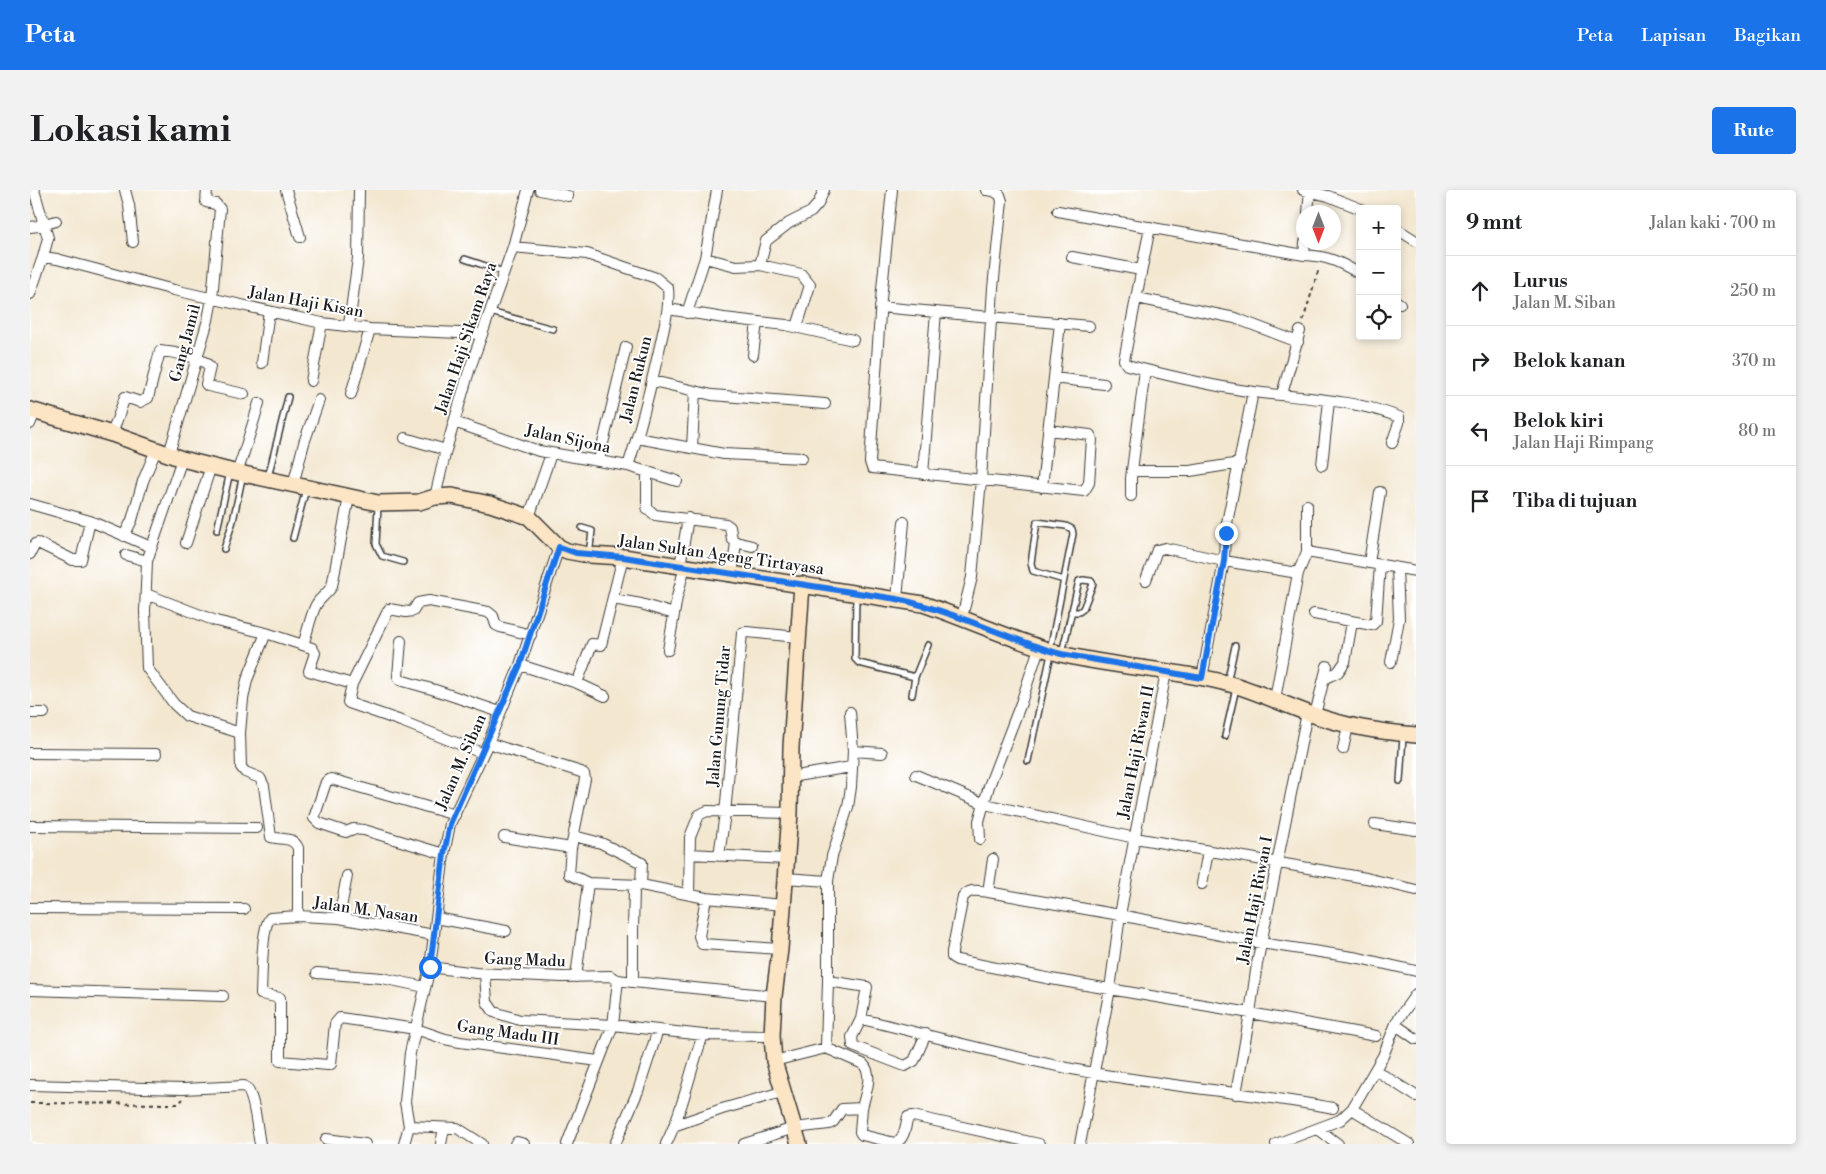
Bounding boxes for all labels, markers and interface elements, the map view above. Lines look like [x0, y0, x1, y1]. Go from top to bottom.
text: Peta [25, 20, 75, 50]
text: Peta [1577, 24, 1613, 47]
text: Lapisan [1641, 24, 1706, 47]
text: Bagikan [1734, 24, 1801, 47]
button: Rute [1712, 107, 1796, 154]
text: Lokasi kami [30, 109, 231, 152]
north arrow [1296, 205, 1341, 250]
map controls [1356, 205, 1401, 340]
button: + [1356, 205, 1401, 250]
text: 9 mnt [1466, 210, 1522, 236]
text: Jalan kaki · 700 m [1649, 213, 1776, 233]
button: − [1356, 250, 1401, 295]
street label: Jalan Haji Sikam Raya [430, 259, 502, 417]
text: Lurus [1513, 269, 1568, 293]
icon: ahead [1466, 277, 1494, 305]
text: 250 m [1730, 281, 1776, 301]
street label: Jalan Haji Kisan [246, 282, 366, 322]
text: Jalan M. Siban [1513, 293, 1616, 313]
button: locate [1356, 295, 1401, 340]
street label: Gang Jamil [165, 302, 205, 384]
street label: Jalan Rukun [615, 333, 656, 425]
icon: right [1466, 347, 1494, 375]
text: Belok kanan [1513, 349, 1626, 373]
text: 370 m [1732, 351, 1776, 371]
text: Belok kiri [1513, 409, 1603, 433]
icon: left [1466, 417, 1494, 445]
street label: Jalan Sijona [523, 420, 613, 458]
text: 80 m [1738, 421, 1776, 441]
text: Jalan Haji Rimpang [1513, 433, 1654, 453]
icon: arrive [1466, 487, 1494, 515]
text: Tiba di tujuan [1513, 489, 1637, 513]
route end [1215, 522, 1238, 545]
street label: Jalan Sultan Ageng Tirtayasa [616, 531, 826, 579]
street label: Jalan Gunung Tidar [703, 644, 735, 788]
street label: Jalan Haji Riwan II [1113, 683, 1159, 821]
street label: Jalan M. Siban [431, 711, 491, 814]
street label: Jalan Haji Riwan I [1233, 834, 1277, 967]
street label: Jalan M. Nasan [311, 893, 420, 927]
street label: Gang Madu [484, 949, 566, 971]
route start [419, 956, 442, 979]
street label: Gang Madu III [456, 1016, 560, 1050]

